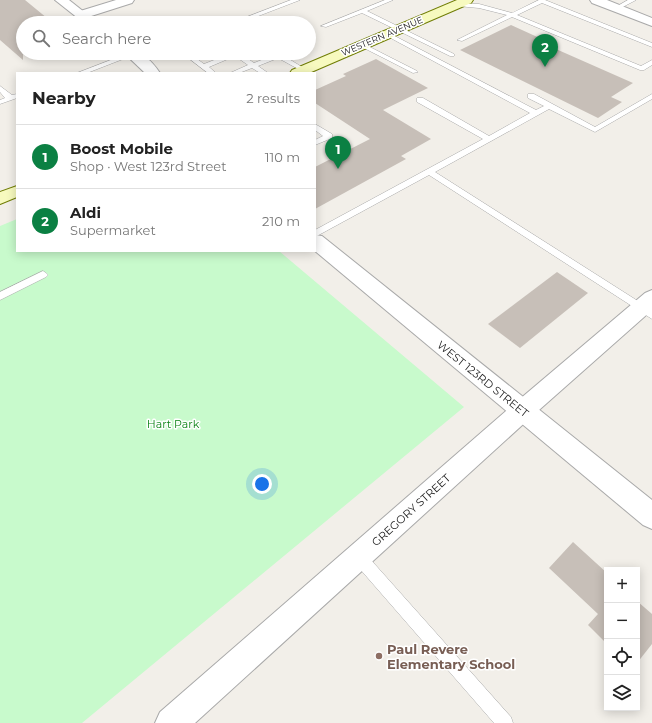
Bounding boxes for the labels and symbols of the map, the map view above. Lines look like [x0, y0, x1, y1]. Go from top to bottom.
street label: WESTERN AVENUE [340, 14, 424, 58]
pin: 2 [532, 34, 558, 67]
pin: 1 [325, 136, 351, 169]
street label: WEST 123RD STREET [434, 338, 532, 421]
park label: Hart Park [147, 417, 200, 431]
street label: GREGORY STREET [369, 470, 454, 549]
your location [252, 474, 272, 494]
place label: Paul Revere Elementary School [387, 641, 515, 672]
marker: Paul Revere Elementary School [374, 651, 384, 661]

